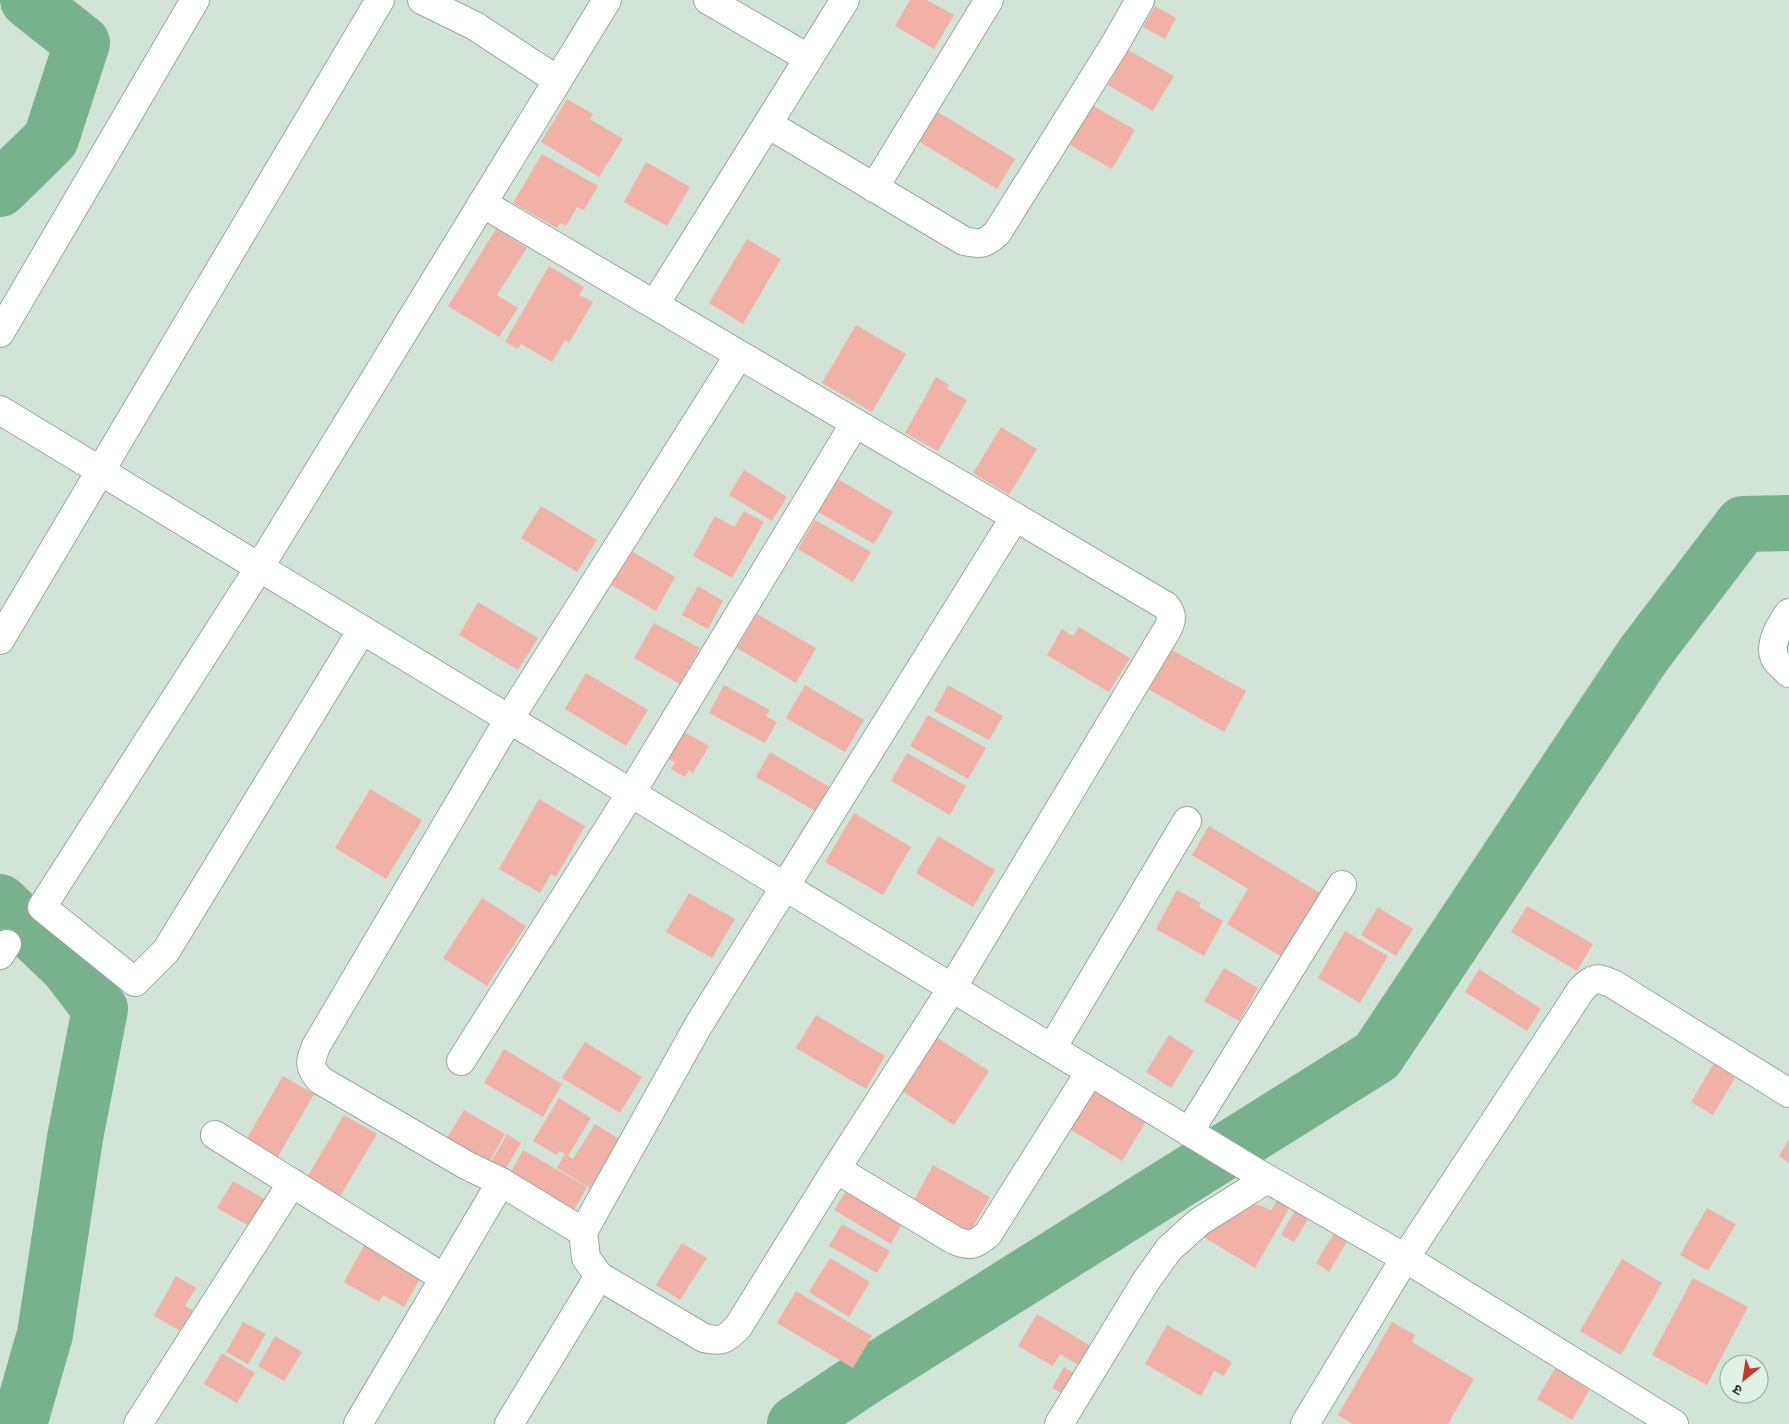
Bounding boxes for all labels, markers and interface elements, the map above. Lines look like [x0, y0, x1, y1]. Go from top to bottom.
north arrow [1719, 1354, 1769, 1404]
text: उ [1729, 1381, 1745, 1400]

